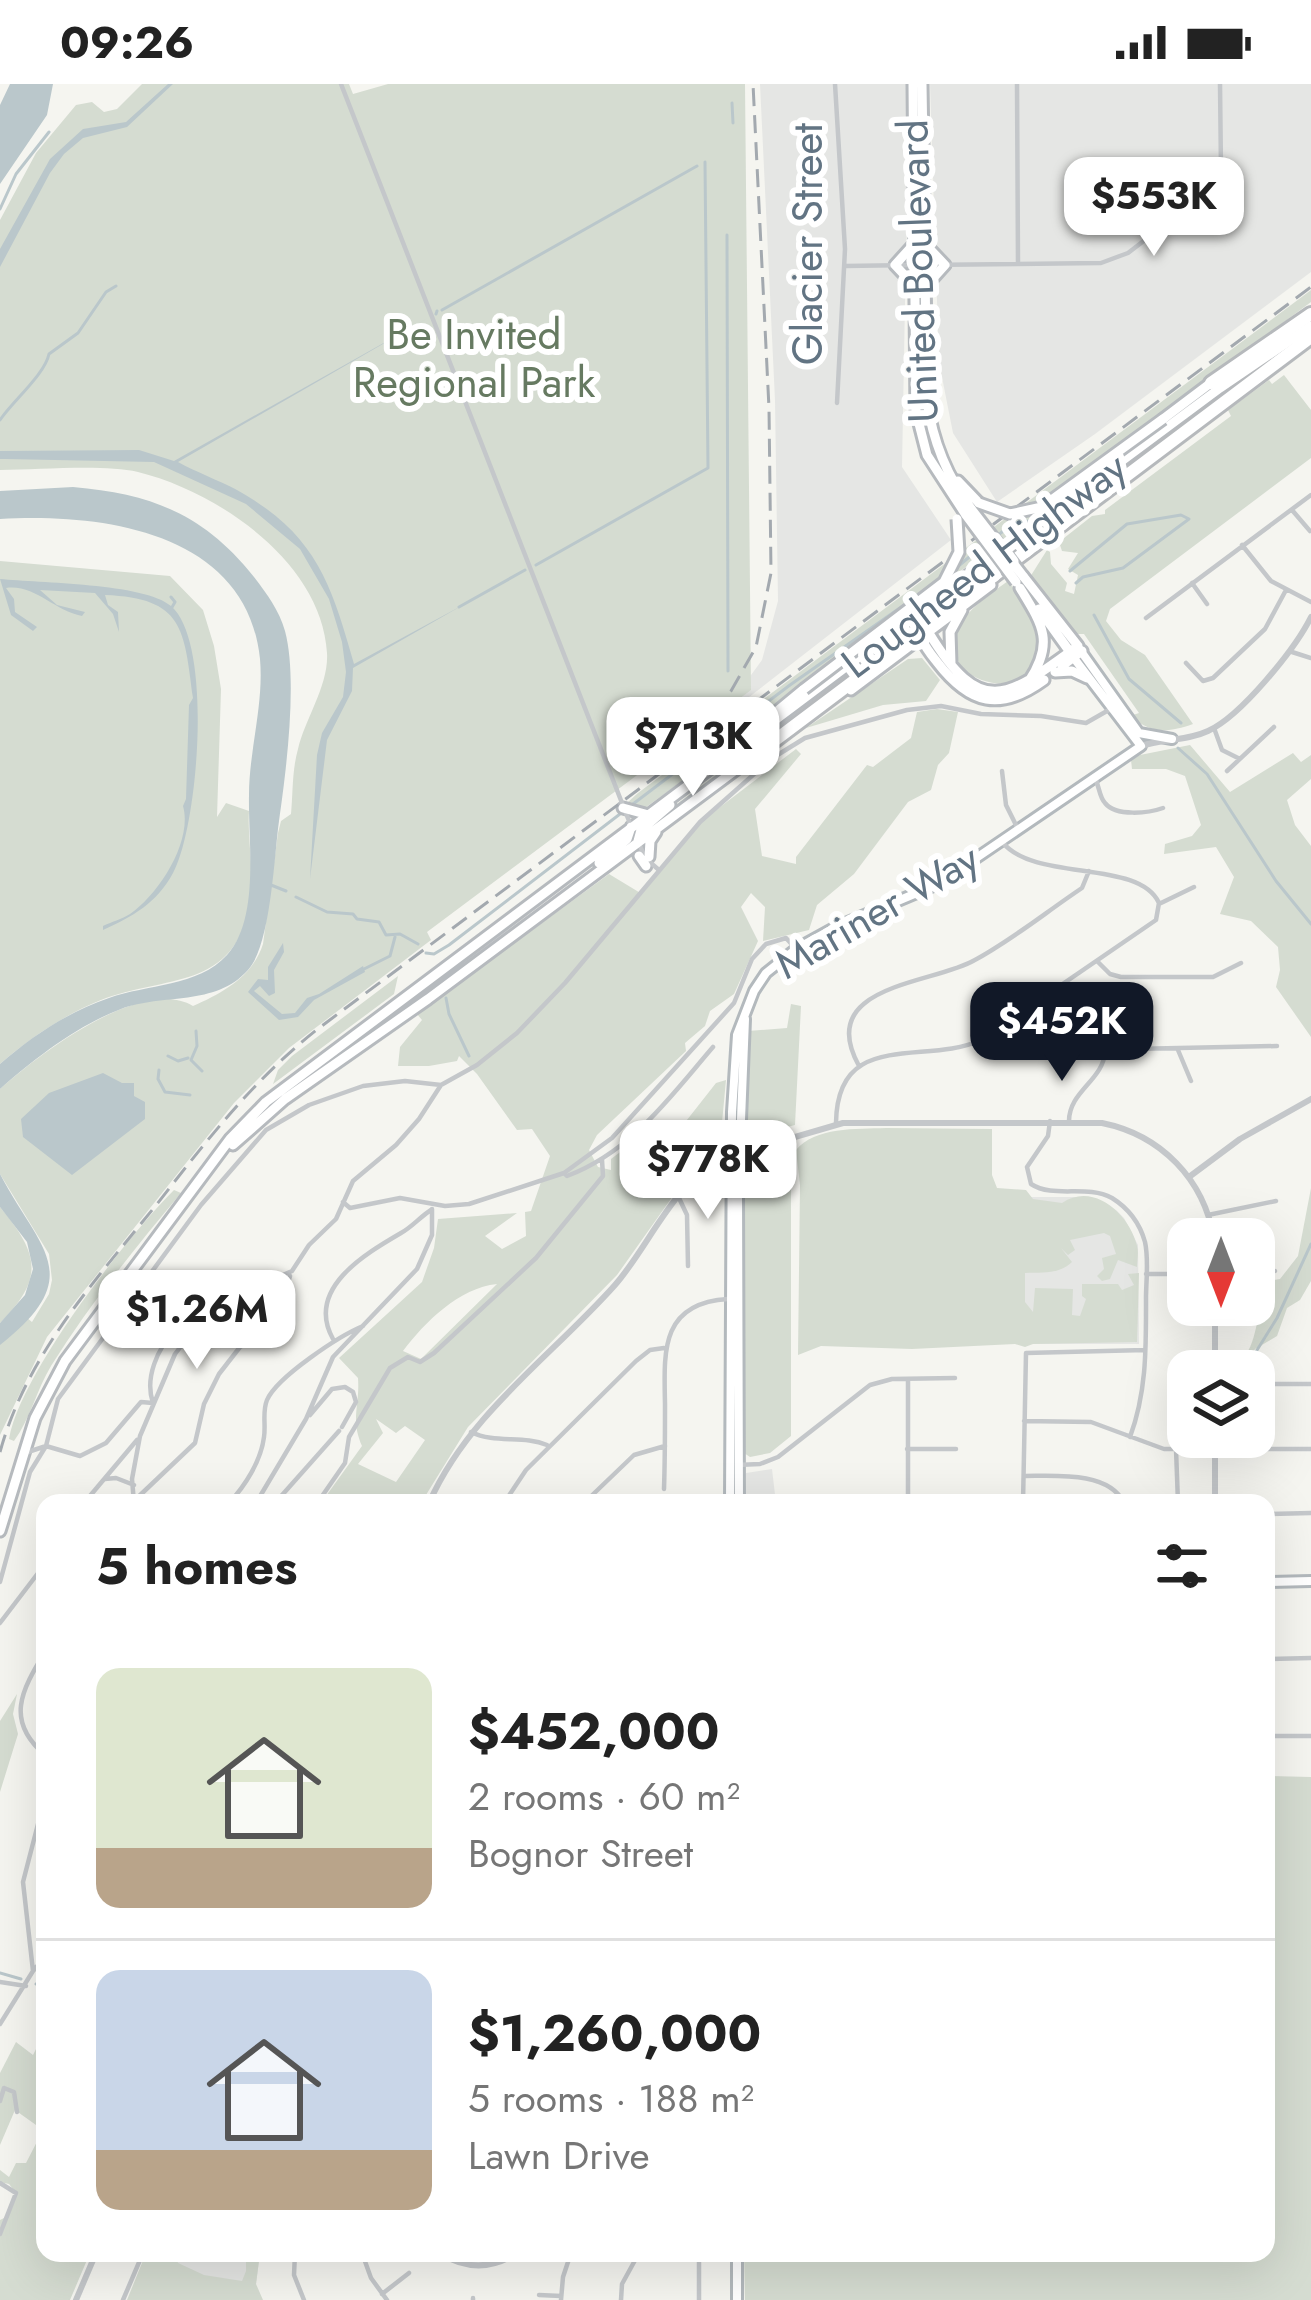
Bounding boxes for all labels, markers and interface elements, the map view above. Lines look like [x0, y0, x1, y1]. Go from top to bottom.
text: 09:26 [60, 10, 194, 75]
street label: United Boulevard [882, 118, 954, 424]
street label: Glacier Street [777, 123, 838, 365]
pin: $553K [1070, 157, 1238, 259]
text: $553K [1091, 167, 1217, 224]
park label: Be Invited Regional Park [353, 304, 596, 413]
street label: Lougheed Highway [829, 437, 1140, 693]
pin: $713K [609, 697, 777, 799]
text: $713K [633, 707, 753, 764]
street label: Mariner Way [764, 828, 991, 994]
pin: $452K [978, 982, 1146, 1084]
text: $452K [997, 992, 1127, 1049]
pin: $778K [624, 1120, 792, 1222]
text: $778K [646, 1130, 770, 1187]
north arrow [1167, 1218, 1275, 1326]
map controls [1167, 1218, 1275, 1458]
pin: $1.26M [99, 1270, 295, 1372]
text: $1.26M [125, 1280, 269, 1337]
button: layers [1167, 1350, 1275, 1458]
text: 5 homes [96, 1529, 298, 1603]
icon: filters [1149, 1533, 1215, 1599]
text: $452,000 [468, 1694, 719, 1768]
icon: home [192, 1716, 336, 1860]
text: 2 rooms · 60 m² [468, 1768, 740, 1825]
text: Bognor Street [468, 1825, 693, 1882]
text: $1,260,000 [468, 1996, 761, 2070]
icon: home [192, 2018, 336, 2162]
text: 5 rooms · 188 m² [468, 2070, 754, 2127]
text: Lawn Drive [468, 2127, 650, 2184]

